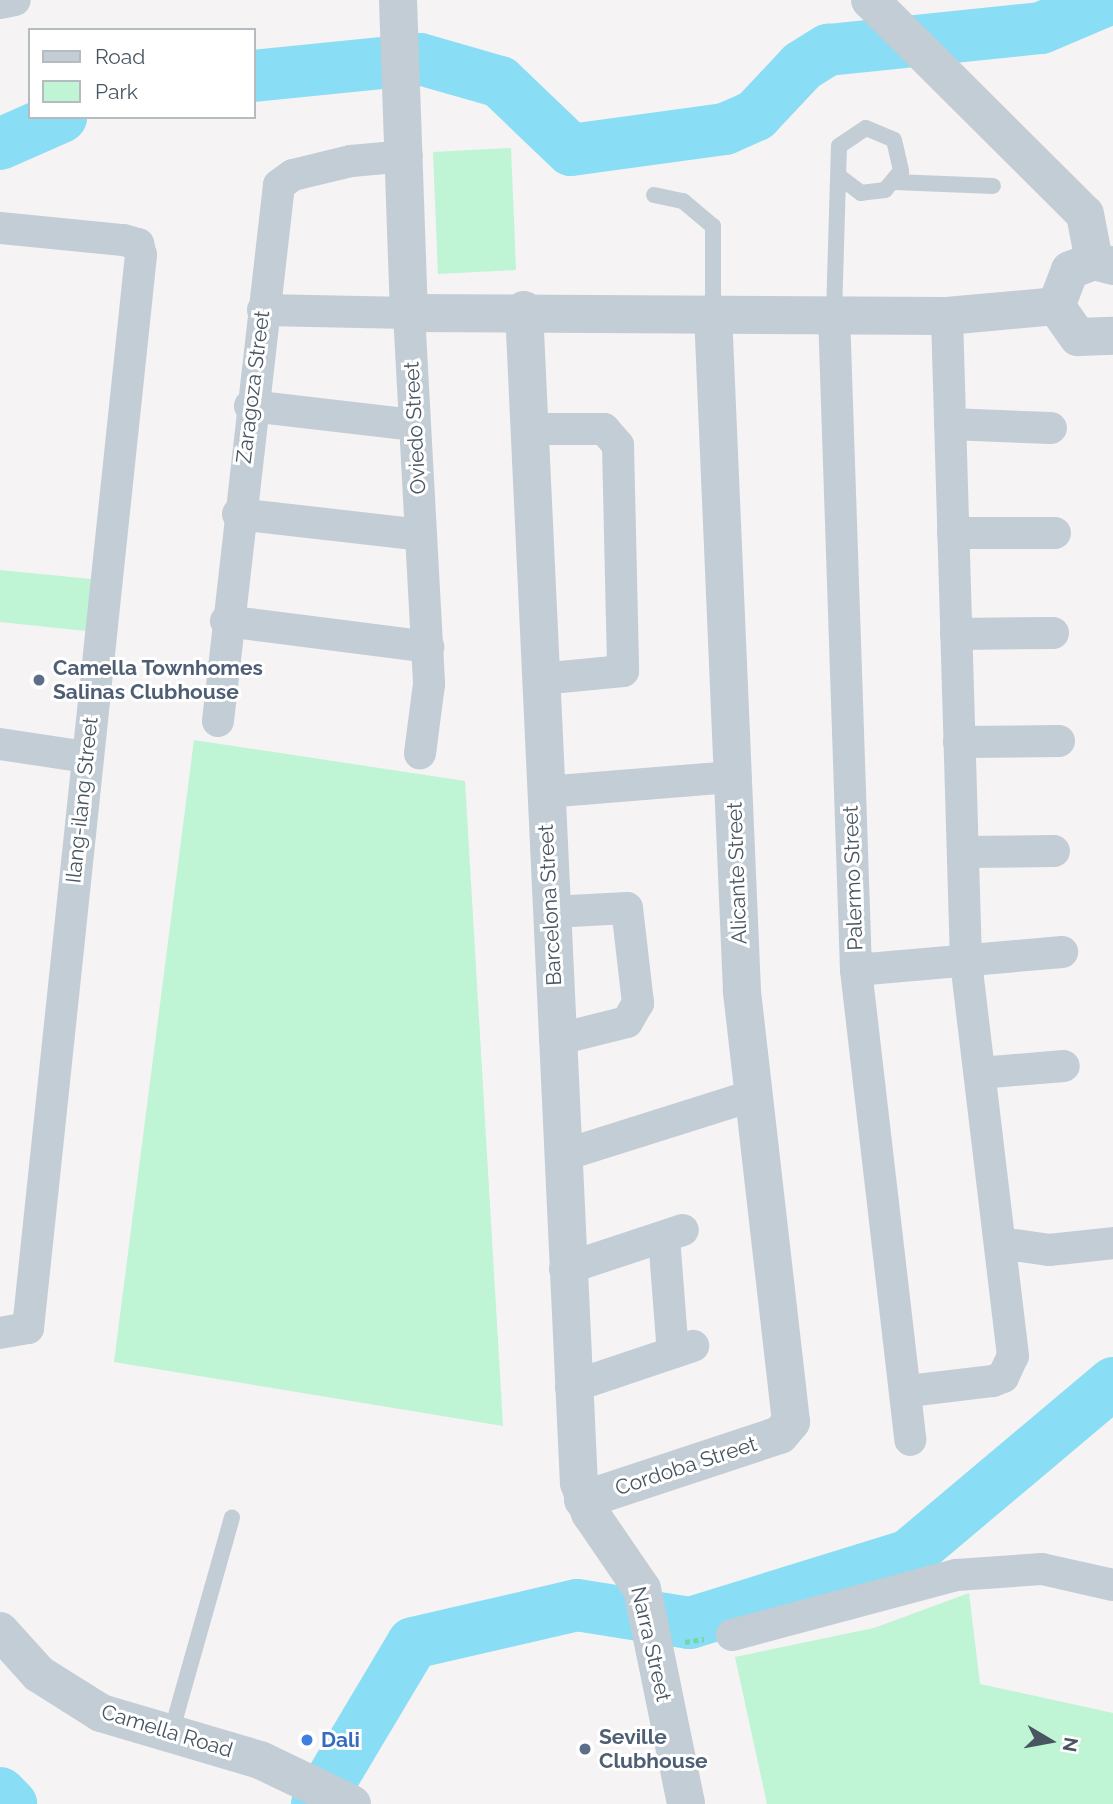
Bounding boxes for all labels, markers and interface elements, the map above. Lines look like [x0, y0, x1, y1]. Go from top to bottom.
legend [28, 28, 256, 119]
text: Road [95, 44, 145, 69]
text: Park [95, 79, 138, 104]
street label: Zaragoza Street [231, 309, 275, 465]
street label: Oviedo Street [399, 361, 431, 495]
place label: Camella Townhomes Salinas Clubhouse [53, 655, 263, 705]
marker: Camella Townhomes Salinas Clubhouse [31, 672, 47, 688]
street label: Ilang-ilang Street [61, 716, 103, 884]
street label: Alicante Street [722, 801, 752, 945]
street label: Palermo Street [838, 805, 868, 951]
street label: Barcelona Street [533, 824, 567, 986]
street label: Cordoba Street [612, 1431, 760, 1501]
street label: Narra Street [626, 1584, 676, 1704]
street label: Camella Road [98, 1699, 236, 1763]
north arrow [1015, 1706, 1085, 1776]
place label: Seville Clubhouse [599, 1724, 708, 1774]
place label: Dali [321, 1727, 360, 1753]
marker: Dali [299, 1732, 315, 1748]
text: N [1059, 1736, 1083, 1754]
marker: Seville Clubhouse [577, 1741, 593, 1757]

